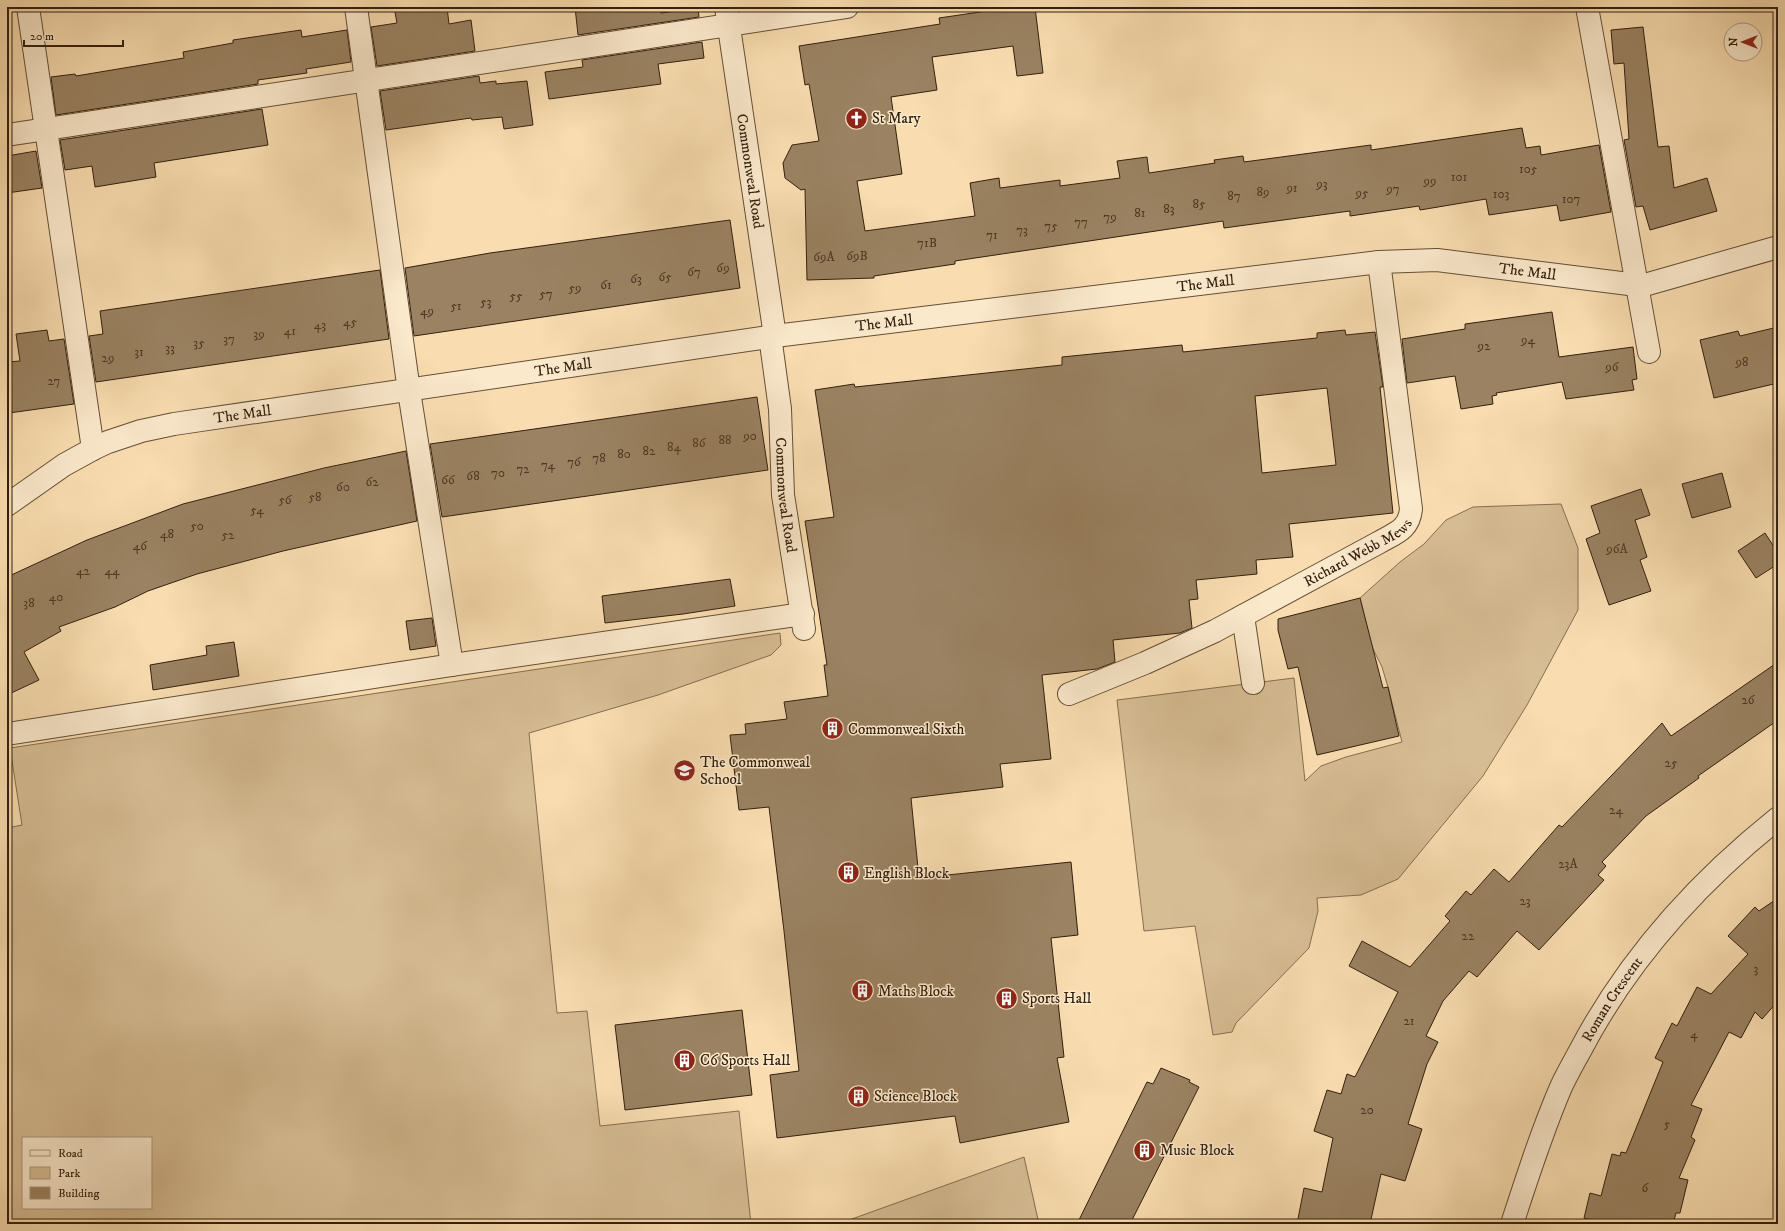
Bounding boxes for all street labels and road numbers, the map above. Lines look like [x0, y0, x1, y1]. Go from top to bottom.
street label: Commonweal Road [732, 113, 768, 230]
street label: The Mall [1498, 259, 1558, 285]
street label: The Mall [1176, 271, 1236, 297]
street label: The Mall [854, 310, 914, 336]
street label: The Mall [533, 354, 594, 381]
street label: The Mall [213, 401, 273, 428]
street label: Commonweal Road [771, 437, 801, 555]
street label: Richard Webb Mews [1301, 516, 1417, 591]
street label: Roman Crescent [1578, 953, 1647, 1045]

